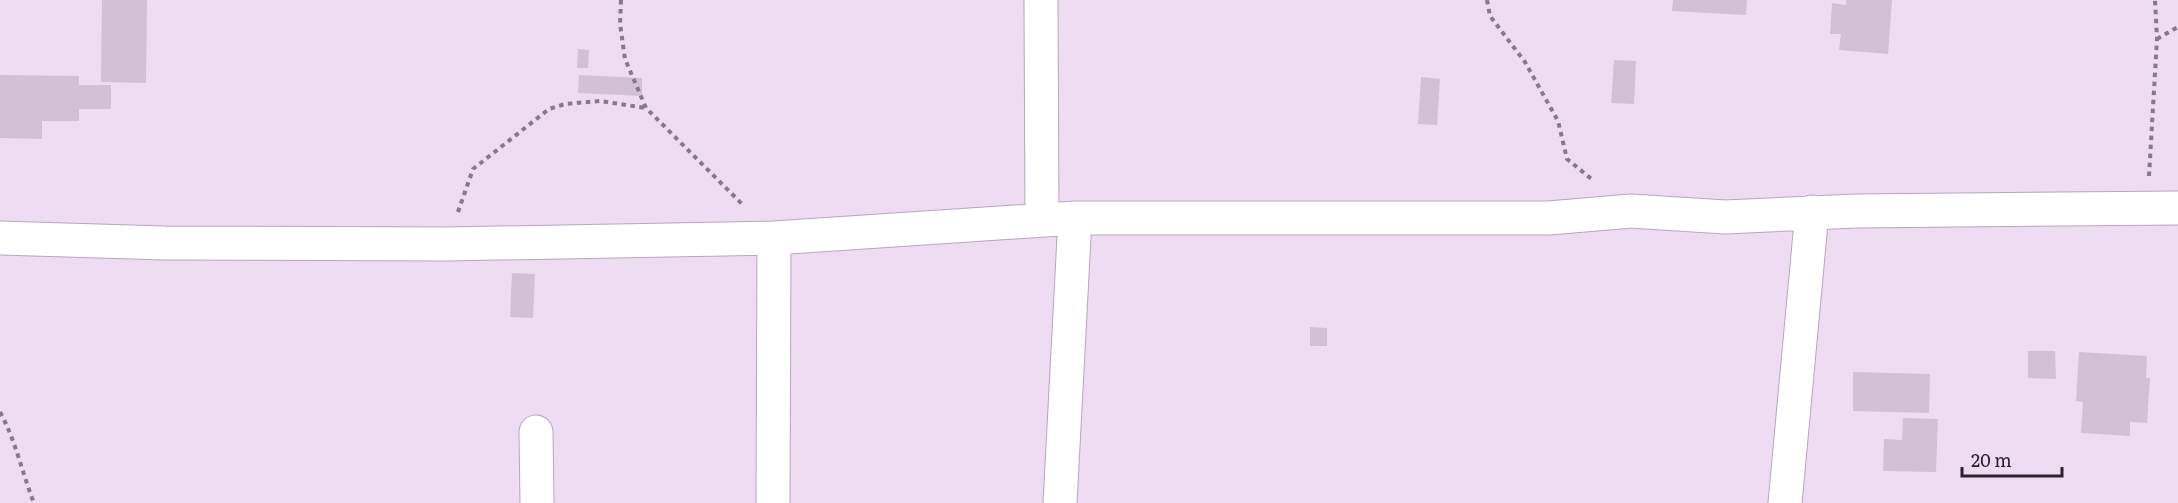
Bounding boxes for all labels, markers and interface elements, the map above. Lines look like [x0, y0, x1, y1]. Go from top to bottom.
scale bar [1962, 440, 2062, 478]
text: 20 m [1971, 446, 2012, 473]

